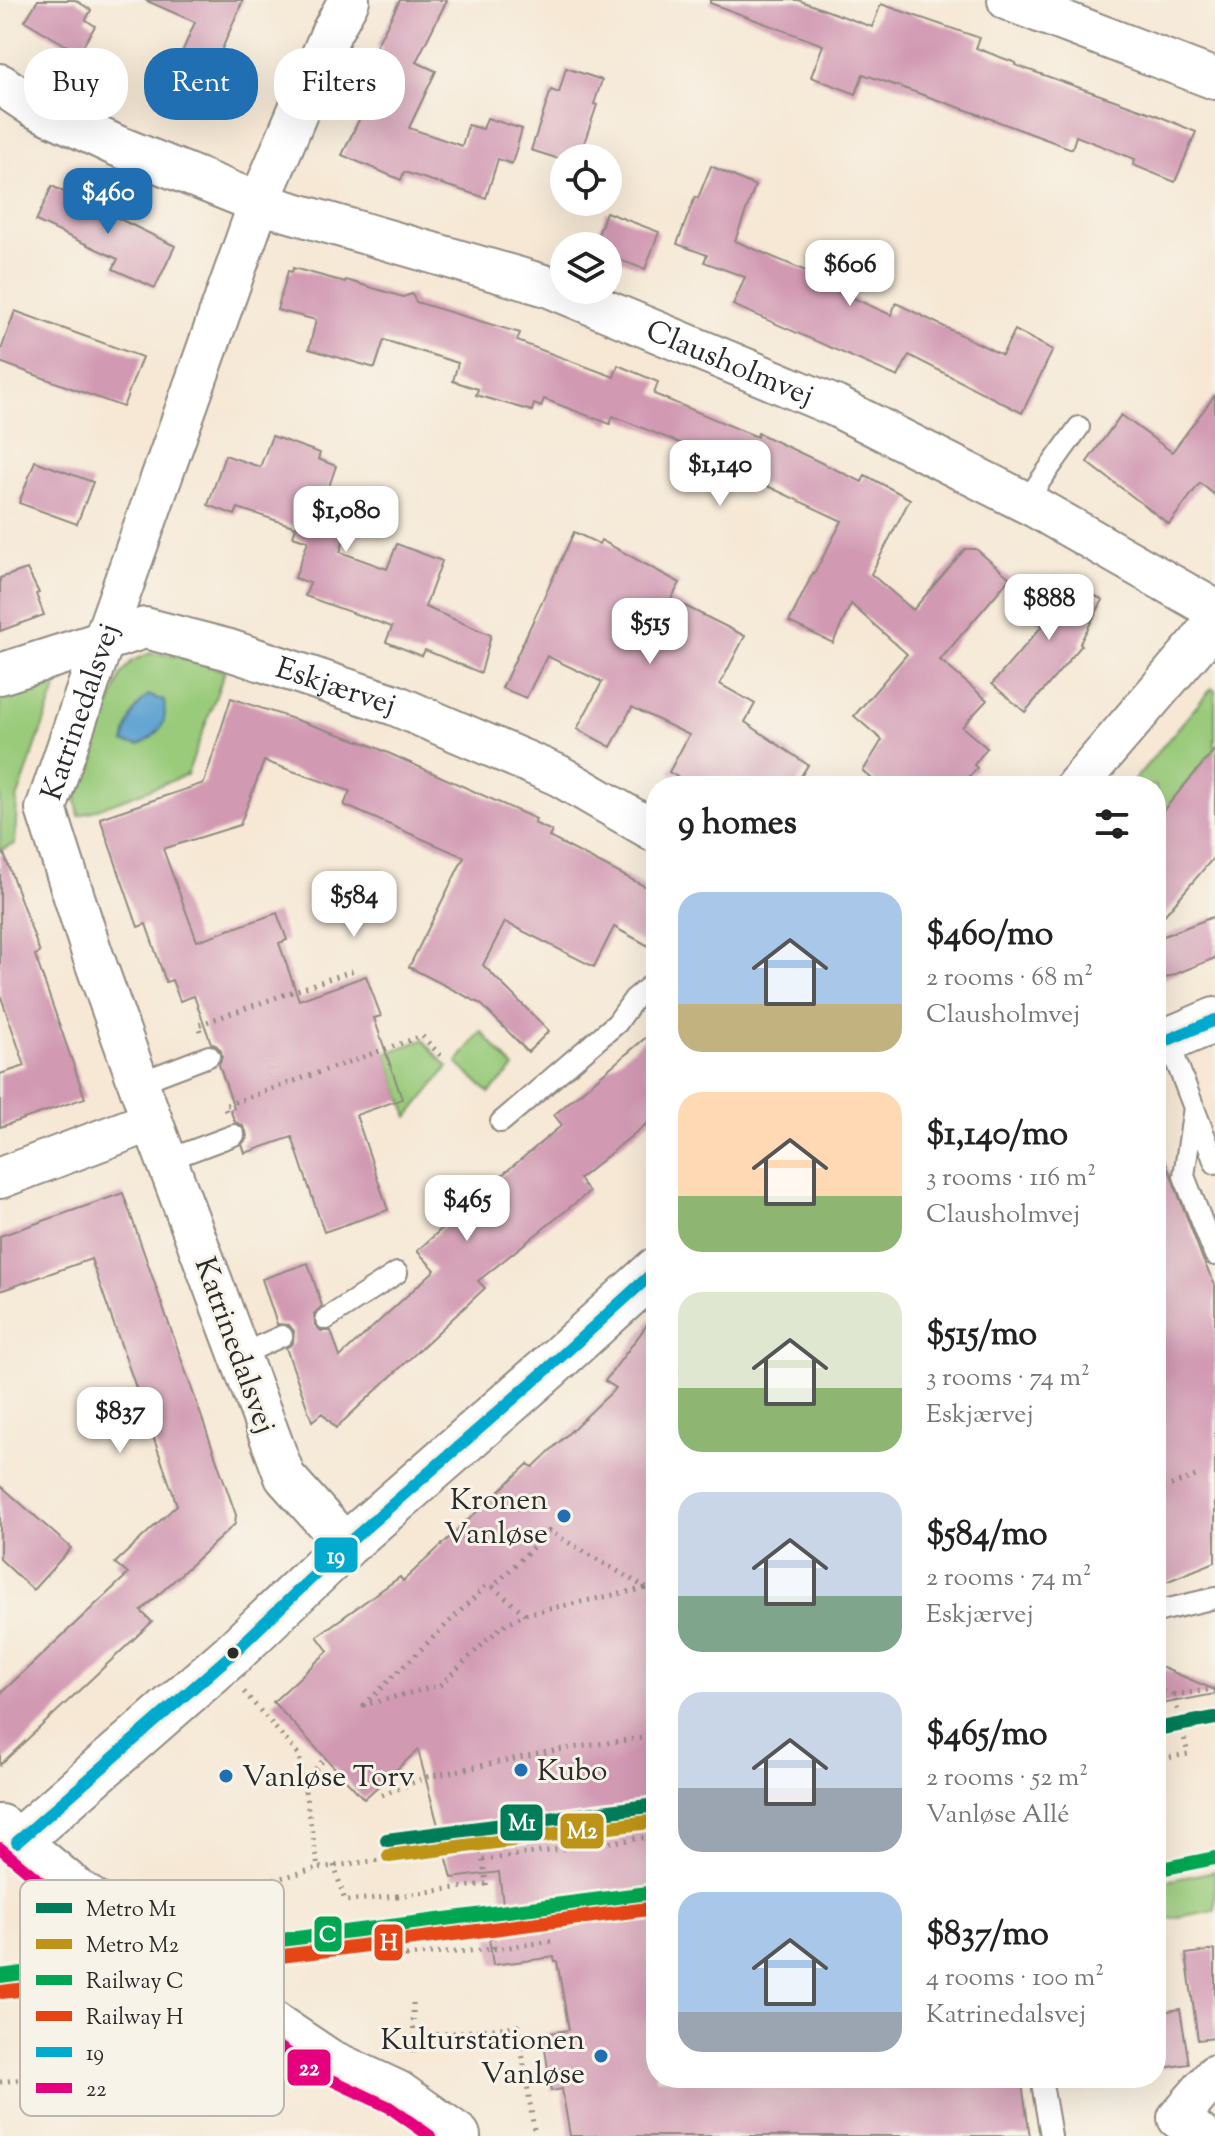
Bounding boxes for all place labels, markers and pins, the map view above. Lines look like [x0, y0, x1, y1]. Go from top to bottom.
pin: $460 [61, 168, 155, 236]
pin: $606 [803, 240, 897, 308]
pin: $1,140 [655, 440, 785, 508]
pin: $1,080 [281, 486, 411, 554]
pin: $888 [1002, 574, 1096, 642]
pin: $515 [603, 598, 697, 666]
pin: $584 [307, 871, 401, 939]
pin: $465 [420, 1175, 514, 1243]
pin: $837 [73, 1387, 167, 1455]
place label: Kronen Vanløse [444, 1480, 548, 1557]
marker: Kronen Vanløse [555, 1507, 573, 1525]
unlabelled marker [225, 1645, 241, 1661]
place label: Kubo [537, 1751, 608, 1794]
place label: Vanløse Torv [242, 1757, 415, 1800]
marker: Kubo [512, 1761, 530, 1779]
marker: Vanløse Torv [217, 1767, 235, 1785]
place label: Kulturstationen Vanløse [380, 2020, 585, 2097]
marker: Kulturstationen Vanløse [592, 2047, 610, 2065]

